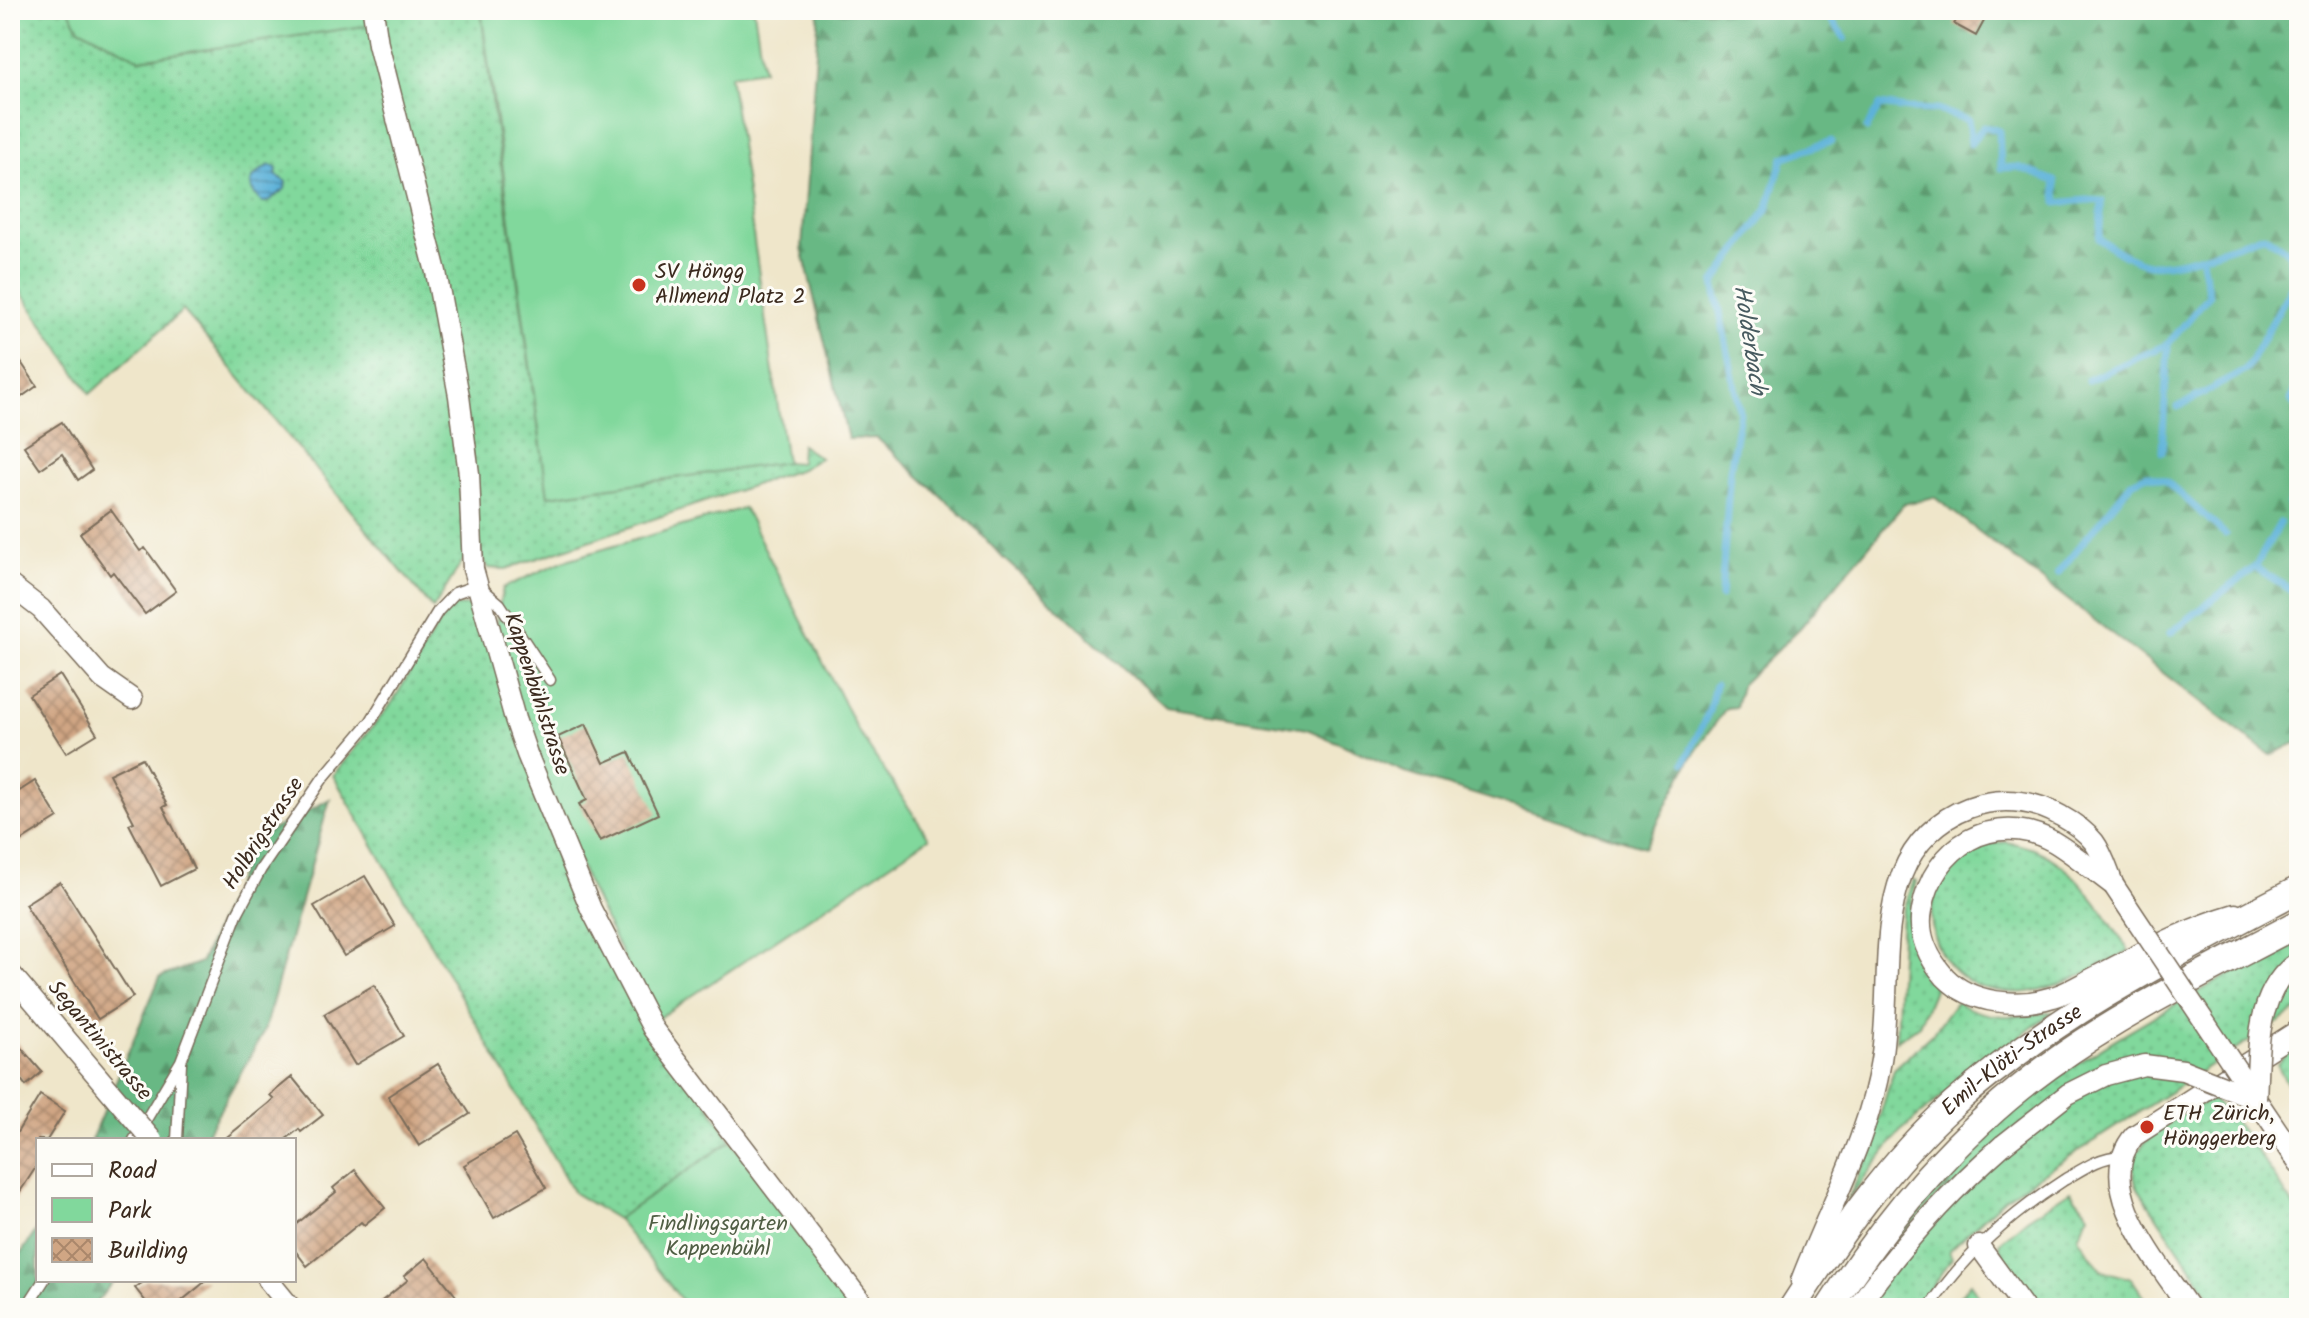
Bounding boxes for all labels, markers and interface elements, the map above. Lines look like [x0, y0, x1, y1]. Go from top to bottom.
place label: SV Höngg Allmend Platz 2 [655, 255, 806, 315]
marker: SV Höngg Allmend Platz 2 [630, 276, 648, 294]
water label: Holderbach [1721, 282, 1777, 400]
street label: Kappenbühlstrasse [493, 608, 579, 780]
street label: Holbrigstrasse [214, 770, 314, 898]
street label: Segantinistrasse [38, 973, 160, 1109]
street label: Emil-Klöti-Strasse [1933, 995, 2090, 1125]
place label: ETH Zürich, Hönggerberg [2163, 1097, 2277, 1157]
marker: ETH Zürich, Hönggerberg [2138, 1118, 2156, 1136]
legend [36, 1138, 296, 1282]
text: Road [108, 1152, 157, 1191]
text: Park [108, 1192, 152, 1231]
park label: Findlingsgarten Kappenbühl [648, 1207, 788, 1267]
text: Building [108, 1232, 188, 1271]

